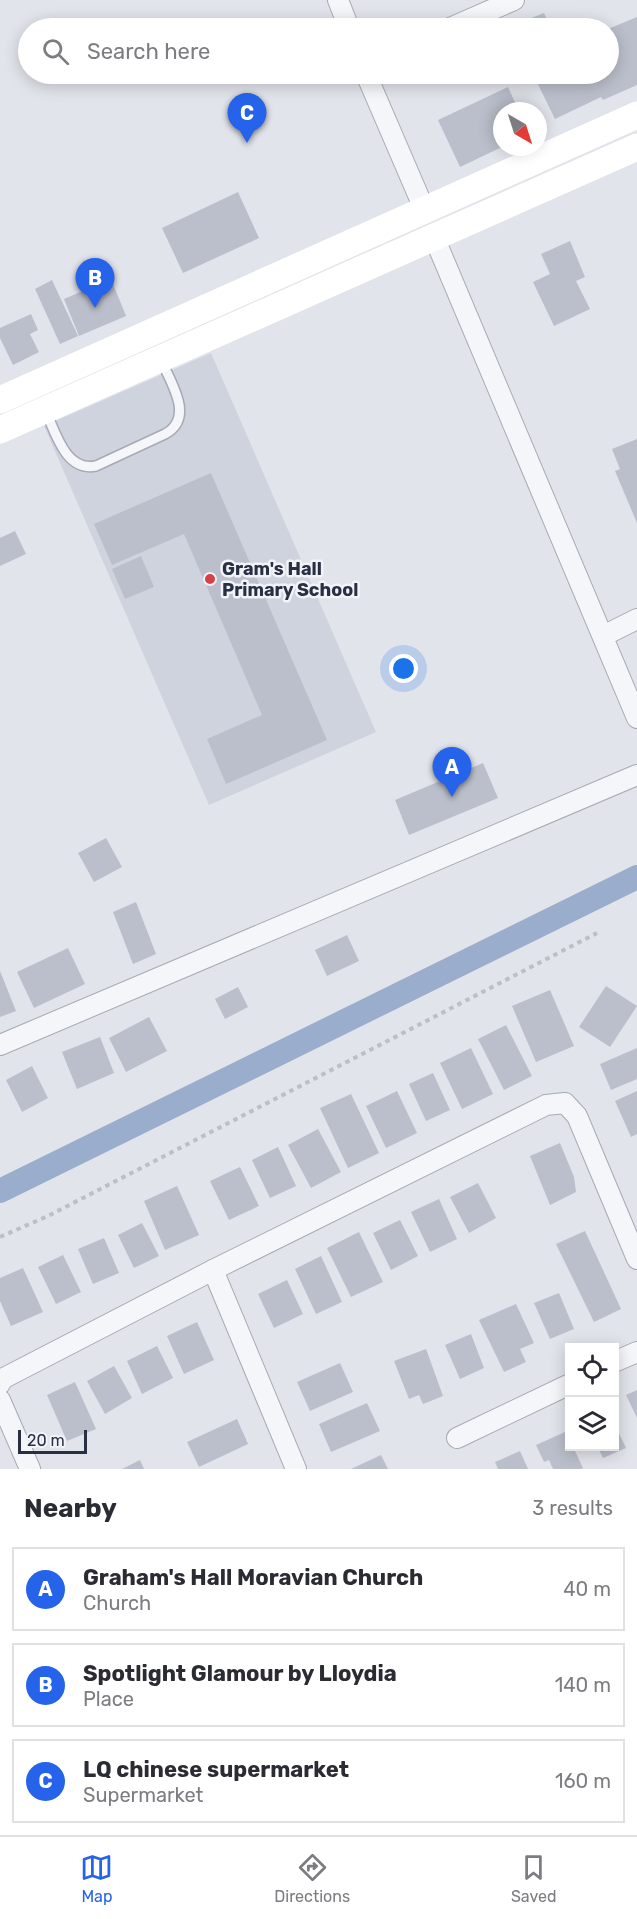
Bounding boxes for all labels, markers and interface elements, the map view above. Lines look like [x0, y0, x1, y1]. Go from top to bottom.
search box [18, 18, 619, 84]
icon: search [39, 35, 72, 68]
text: Search here [87, 38, 210, 65]
pin: C [228, 94, 266, 143]
north arrow [493, 102, 547, 156]
pin: B [76, 258, 115, 308]
place label: Gram's Hall Primary School [222, 558, 358, 601]
marker: Gram's Hall Primary School [203, 572, 217, 586]
your location [389, 654, 418, 683]
pin: A [432, 748, 472, 797]
map controls [565, 1343, 619, 1451]
button: locate [565, 1343, 619, 1397]
button: layers [565, 1397, 619, 1451]
scale bar [18, 1427, 87, 1454]
text: 20 m [27, 1431, 65, 1450]
text: Nearby [24, 1493, 117, 1524]
text: 3 results [532, 1496, 613, 1520]
text: Graham's Hall Moravian Church [83, 1564, 423, 1591]
text: A [38, 1577, 53, 1601]
text: 40 m [563, 1577, 611, 1601]
text: Church [83, 1591, 151, 1615]
text: Spotlight Glamour by Lloydia [83, 1660, 397, 1687]
text: B [38, 1673, 53, 1697]
text: 140 m [555, 1673, 611, 1697]
text: Place [83, 1687, 134, 1711]
text: LQ chinese supermarket [83, 1756, 349, 1783]
text: C [38, 1769, 53, 1793]
text: 160 m [555, 1769, 611, 1793]
text: Supermarket [83, 1783, 203, 1807]
tab: Map [80, 1851, 113, 1906]
tab: Directions [274, 1851, 350, 1906]
tab: Saved [511, 1851, 557, 1906]

